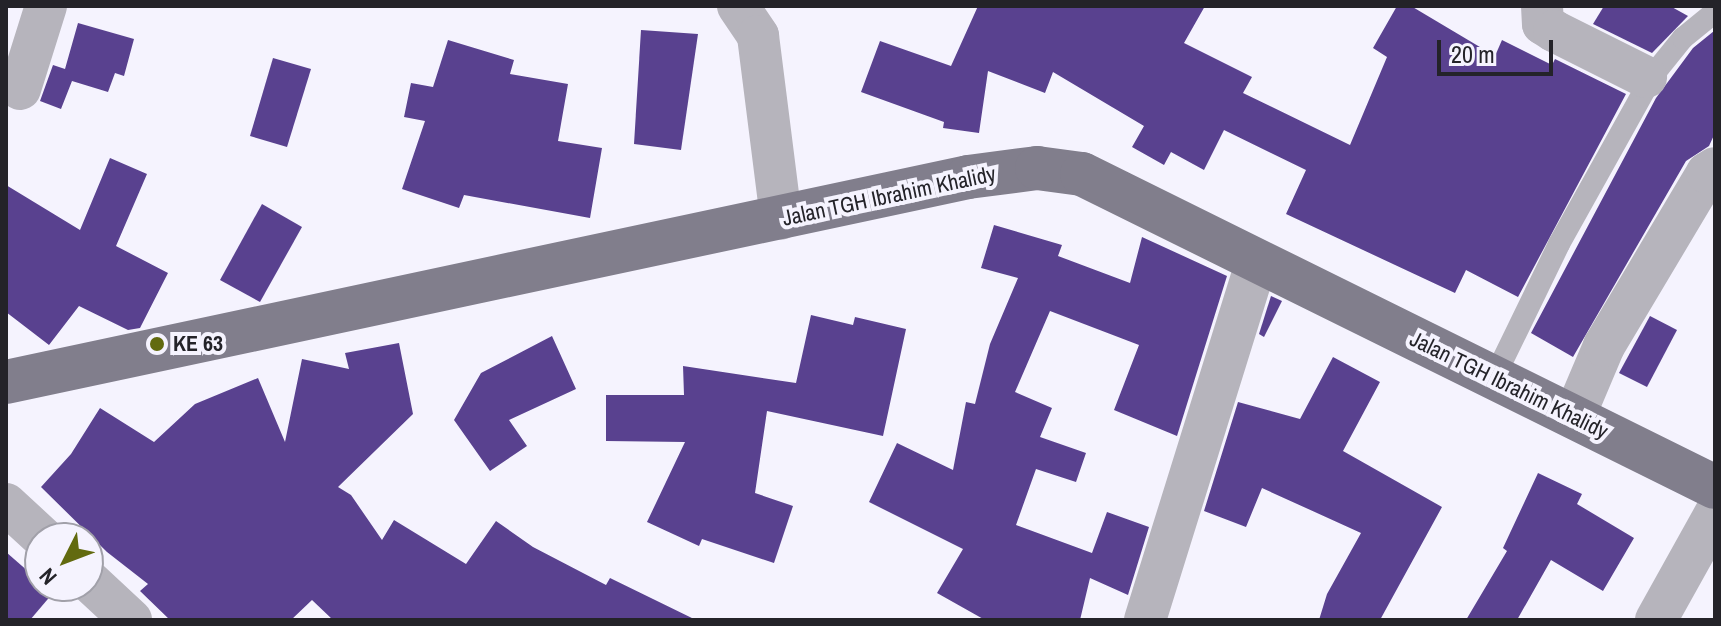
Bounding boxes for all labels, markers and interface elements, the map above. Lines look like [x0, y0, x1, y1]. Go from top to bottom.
scale bar [1441, 24, 1557, 74]
text: 20 m [1451, 38, 1495, 70]
street label: Jalan TGH Ibrahim Khalidy [780, 160, 998, 232]
street label: Jalan TGH Ibrahim Khalidy [1405, 325, 1613, 445]
place label: KE 63 [173, 331, 223, 357]
marker: KE 63 [148, 335, 166, 353]
north arrow [24, 522, 104, 602]
text: N [32, 562, 63, 592]

